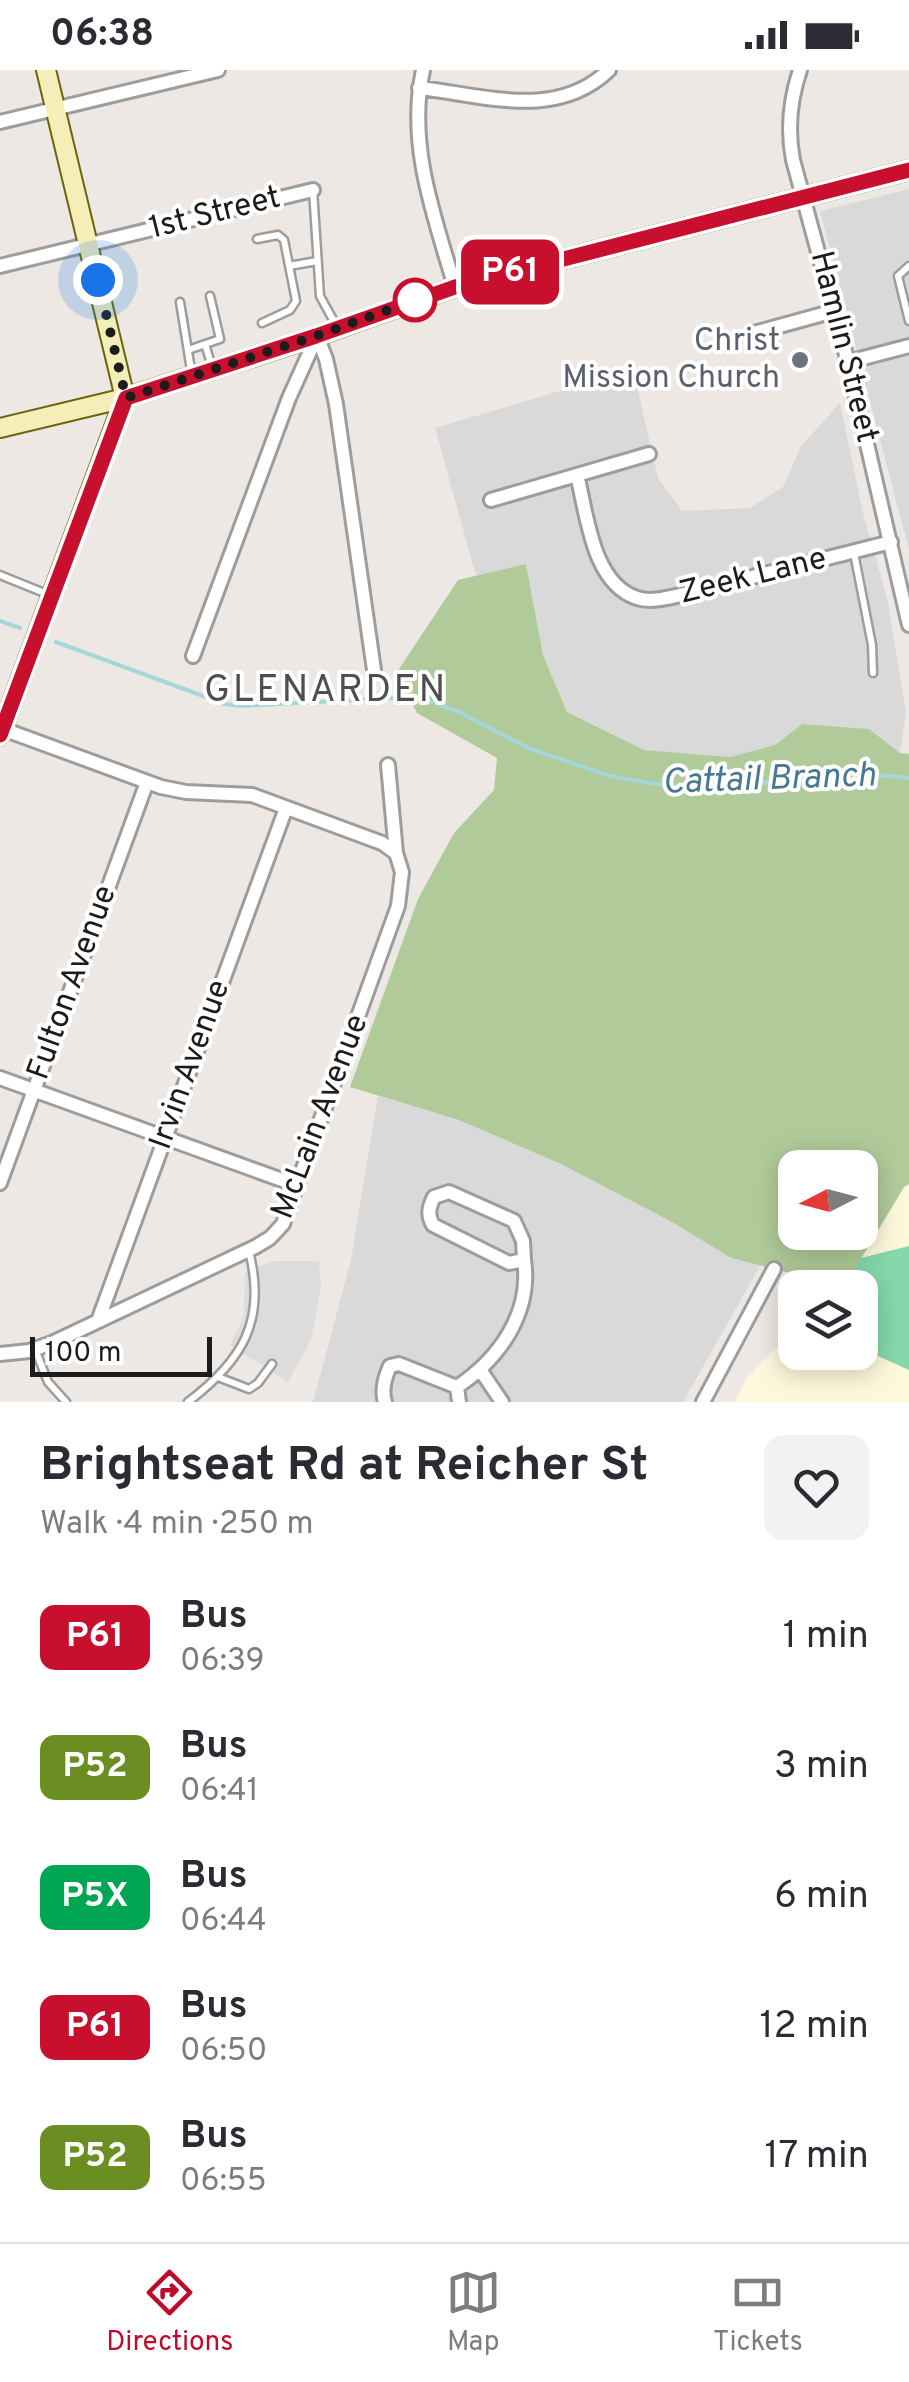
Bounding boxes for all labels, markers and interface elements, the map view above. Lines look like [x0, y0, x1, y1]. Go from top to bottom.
text: 06:38 [50, 11, 154, 60]
street label: 1st Street [145, 178, 285, 250]
line badge: P61 [452, 240, 568, 304]
street label: Hamlin Street [800, 247, 886, 447]
text: P61 [481, 250, 539, 294]
your location [73, 255, 123, 305]
unlabelled marker [394, 279, 436, 321]
place label: Christ Mission Church [562, 322, 780, 399]
marker: Christ Mission Church [789, 349, 811, 371]
street label: Zeek Lane [675, 539, 831, 615]
district label: GLENARDEN [204, 667, 448, 716]
water label: Cattail Branch [661, 754, 877, 806]
street label: Fulton Avenue [19, 880, 127, 1086]
street label: Irvin Avenue [142, 975, 240, 1155]
street label: McLain Avenue [264, 1009, 378, 1225]
north arrow [778, 1150, 878, 1250]
map controls [778, 1150, 878, 1370]
button: layers [778, 1270, 878, 1370]
scale bar [30, 1332, 212, 1376]
text: 100 m [45, 1336, 121, 1372]
button: heart [764, 1435, 869, 1540]
text: Brightseat Rd at Reicher St [40, 1437, 648, 1497]
text: Walk · 4 min · 250 m [40, 1505, 314, 1545]
text: Bus [180, 1593, 247, 1642]
text: 1 min [783, 1613, 869, 1662]
text: P61 [66, 1615, 124, 1659]
text: 06:39 [180, 1642, 265, 1682]
text: Bus [180, 1723, 247, 1772]
text: 3 min [774, 1743, 869, 1792]
text: P52 [62, 1745, 128, 1789]
text: 06:41 [180, 1772, 259, 1812]
text: Bus [180, 1853, 247, 1902]
text: 6 min [774, 1873, 869, 1922]
text: P5X [61, 1875, 129, 1919]
text: 06:44 [180, 1902, 267, 1942]
text: Bus [180, 1983, 247, 2032]
text: 12 min [759, 2003, 869, 2052]
text: P61 [66, 2005, 124, 2049]
text: 06:50 [180, 2032, 267, 2072]
text: Bus [180, 2113, 247, 2162]
text: 17 min [764, 2133, 869, 2182]
text: P52 [62, 2135, 128, 2179]
text: 06:55 [180, 2162, 267, 2202]
tab: Directions [106, 2265, 233, 2361]
tab: Map [446, 2265, 501, 2361]
tab: Tickets [713, 2265, 803, 2361]

